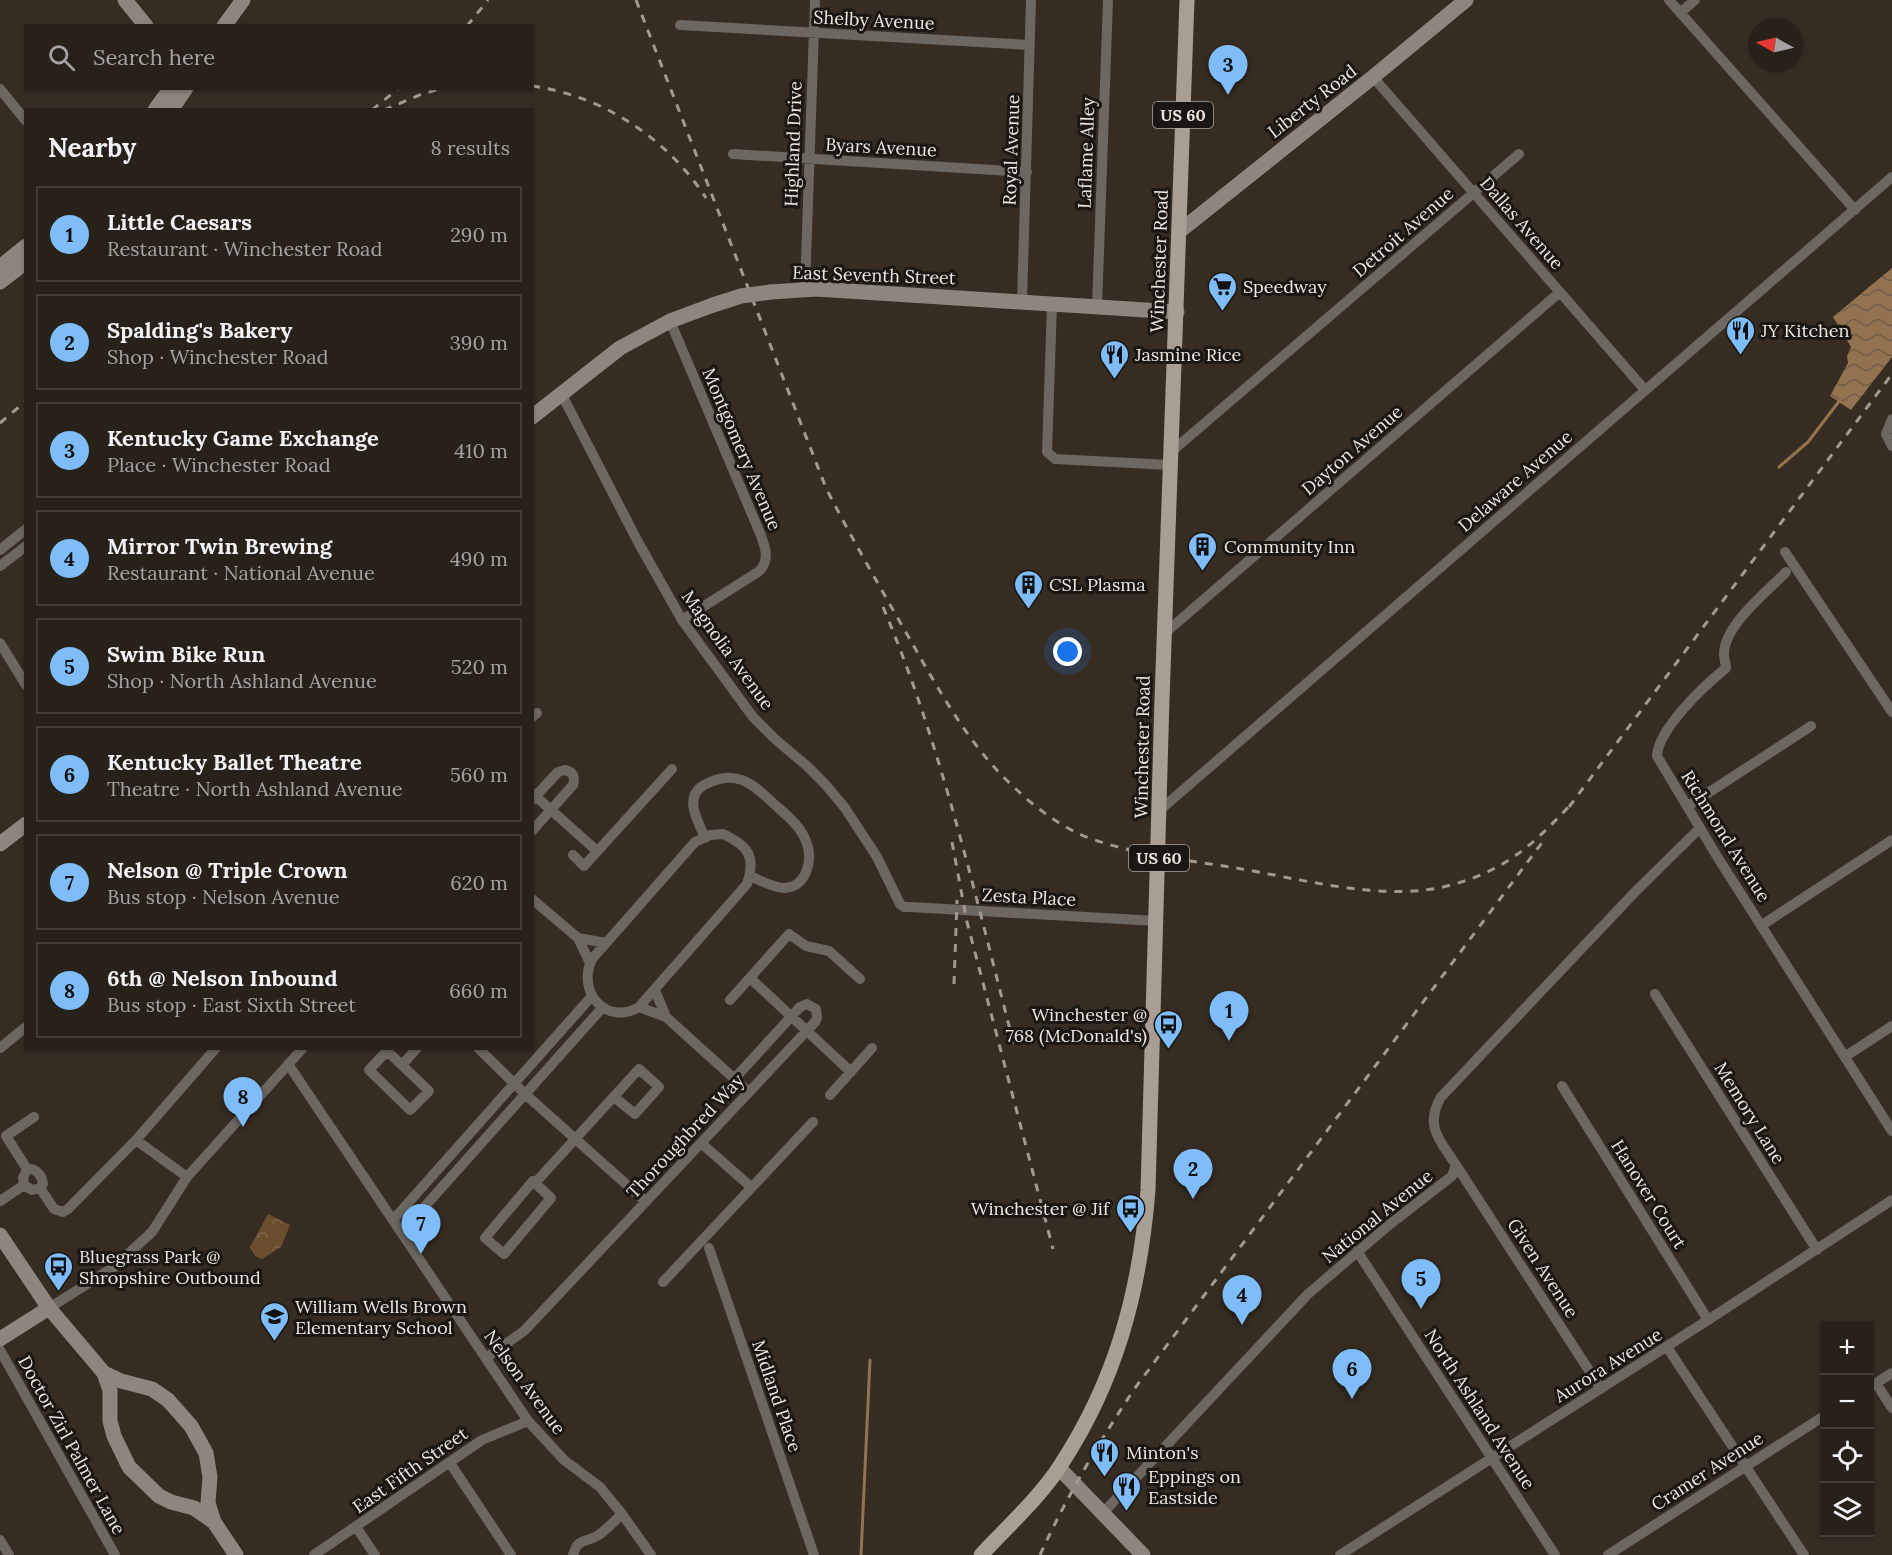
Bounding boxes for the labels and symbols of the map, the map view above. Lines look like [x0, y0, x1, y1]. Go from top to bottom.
street label: Shelby Avenue [813, 5, 935, 35]
north arrow [1748, 18, 1802, 72]
pin: 3 [1208, 46, 1248, 95]
street label: Liberty Road [1263, 59, 1361, 143]
street label: Highland Drive [779, 81, 807, 207]
street label: Royal Avenue [998, 94, 1024, 206]
street label: Laflame Alley [1073, 96, 1099, 209]
road number: US 60 [1153, 102, 1213, 128]
street label: Byars Avenue [825, 133, 938, 161]
street label: Dallas Avenue [1475, 172, 1569, 274]
street label: Detroit Avenue [1348, 182, 1458, 282]
street label: Winchester Road [1145, 189, 1173, 333]
street label: East Seventh Street [792, 261, 956, 289]
supermarket icon: Speedway [1206, 270, 1238, 312]
place label: Speedway [1243, 275, 1327, 298]
restaurant icon: JY Kitchen [1724, 314, 1756, 356]
place label: JY Kitchen [1760, 319, 1850, 342]
restaurant icon: Jasmine Rice [1098, 338, 1130, 380]
place label: Jasmine Rice [1134, 343, 1241, 366]
street label: Montgomery Avenue [697, 364, 787, 534]
street label: Dayton Avenue [1297, 400, 1407, 500]
street label: Delaware Avenue [1453, 425, 1577, 537]
building icon: Community Inn [1187, 530, 1219, 572]
place label: Community Inn [1224, 535, 1355, 558]
building icon: CSL Plasma [1012, 568, 1044, 610]
place label: CSL Plasma [1049, 573, 1146, 596]
street label: Magnolia Avenue [677, 586, 779, 715]
your location [1053, 637, 1082, 666]
street label: Winchester Road [1129, 675, 1155, 819]
street label: Richmond Avenue [1676, 766, 1776, 906]
road number: US 60 [1129, 845, 1189, 871]
street label: Zesta Place [981, 883, 1077, 911]
pin: 1 [1210, 992, 1248, 1041]
place label: Winchester @ 768 (McDonald's) [1005, 1003, 1147, 1047]
bus stop icon: Winchester @ 768 (McDonald's) [1152, 1008, 1184, 1050]
street label: Memory Lane [1710, 1058, 1791, 1168]
street label: Thoroughbred Way [621, 1069, 749, 1203]
pin: 8 [224, 1078, 262, 1127]
street label: Hanover Court [1606, 1135, 1692, 1253]
pin: 2 [1174, 1150, 1212, 1199]
street label: National Avenue [1317, 1164, 1437, 1268]
bus stop icon: Winchester @ Jif [1114, 1192, 1146, 1234]
place label: Winchester @ Jif [971, 1197, 1111, 1220]
pin: 7 [402, 1204, 440, 1254]
street label: Given Avenue [1502, 1214, 1584, 1322]
place label: Bluegrass Park @ Shropshire Outbound [79, 1245, 261, 1289]
bus stop icon: Bluegrass Park @ Shropshire Outbound [42, 1250, 74, 1292]
pin: 5 [1402, 1260, 1440, 1309]
pin: 4 [1222, 1276, 1262, 1325]
place label: William Wells Brown Elementary School [295, 1295, 467, 1339]
school or university icon: William Wells Brown Elementary School [258, 1300, 290, 1342]
street label: Aurora Avenue [1549, 1323, 1666, 1408]
street label: Nelson Avenue [479, 1325, 571, 1439]
street label: North Ashland Avenue [1420, 1325, 1541, 1494]
street label: Midland Place [747, 1337, 807, 1455]
pin: 6 [1332, 1350, 1372, 1399]
street label: Doctor Zirl Palmer Lane [13, 1352, 131, 1539]
street label: East Fifth Street [348, 1422, 472, 1518]
street label: Cramer Avenue [1647, 1426, 1768, 1516]
restaurant icon: Minton's [1089, 1436, 1121, 1478]
place label: Minton's [1126, 1441, 1199, 1464]
place label: Eppings on Eastside [1148, 1465, 1241, 1509]
restaurant icon: Eppings on Eastside [1111, 1470, 1143, 1512]

